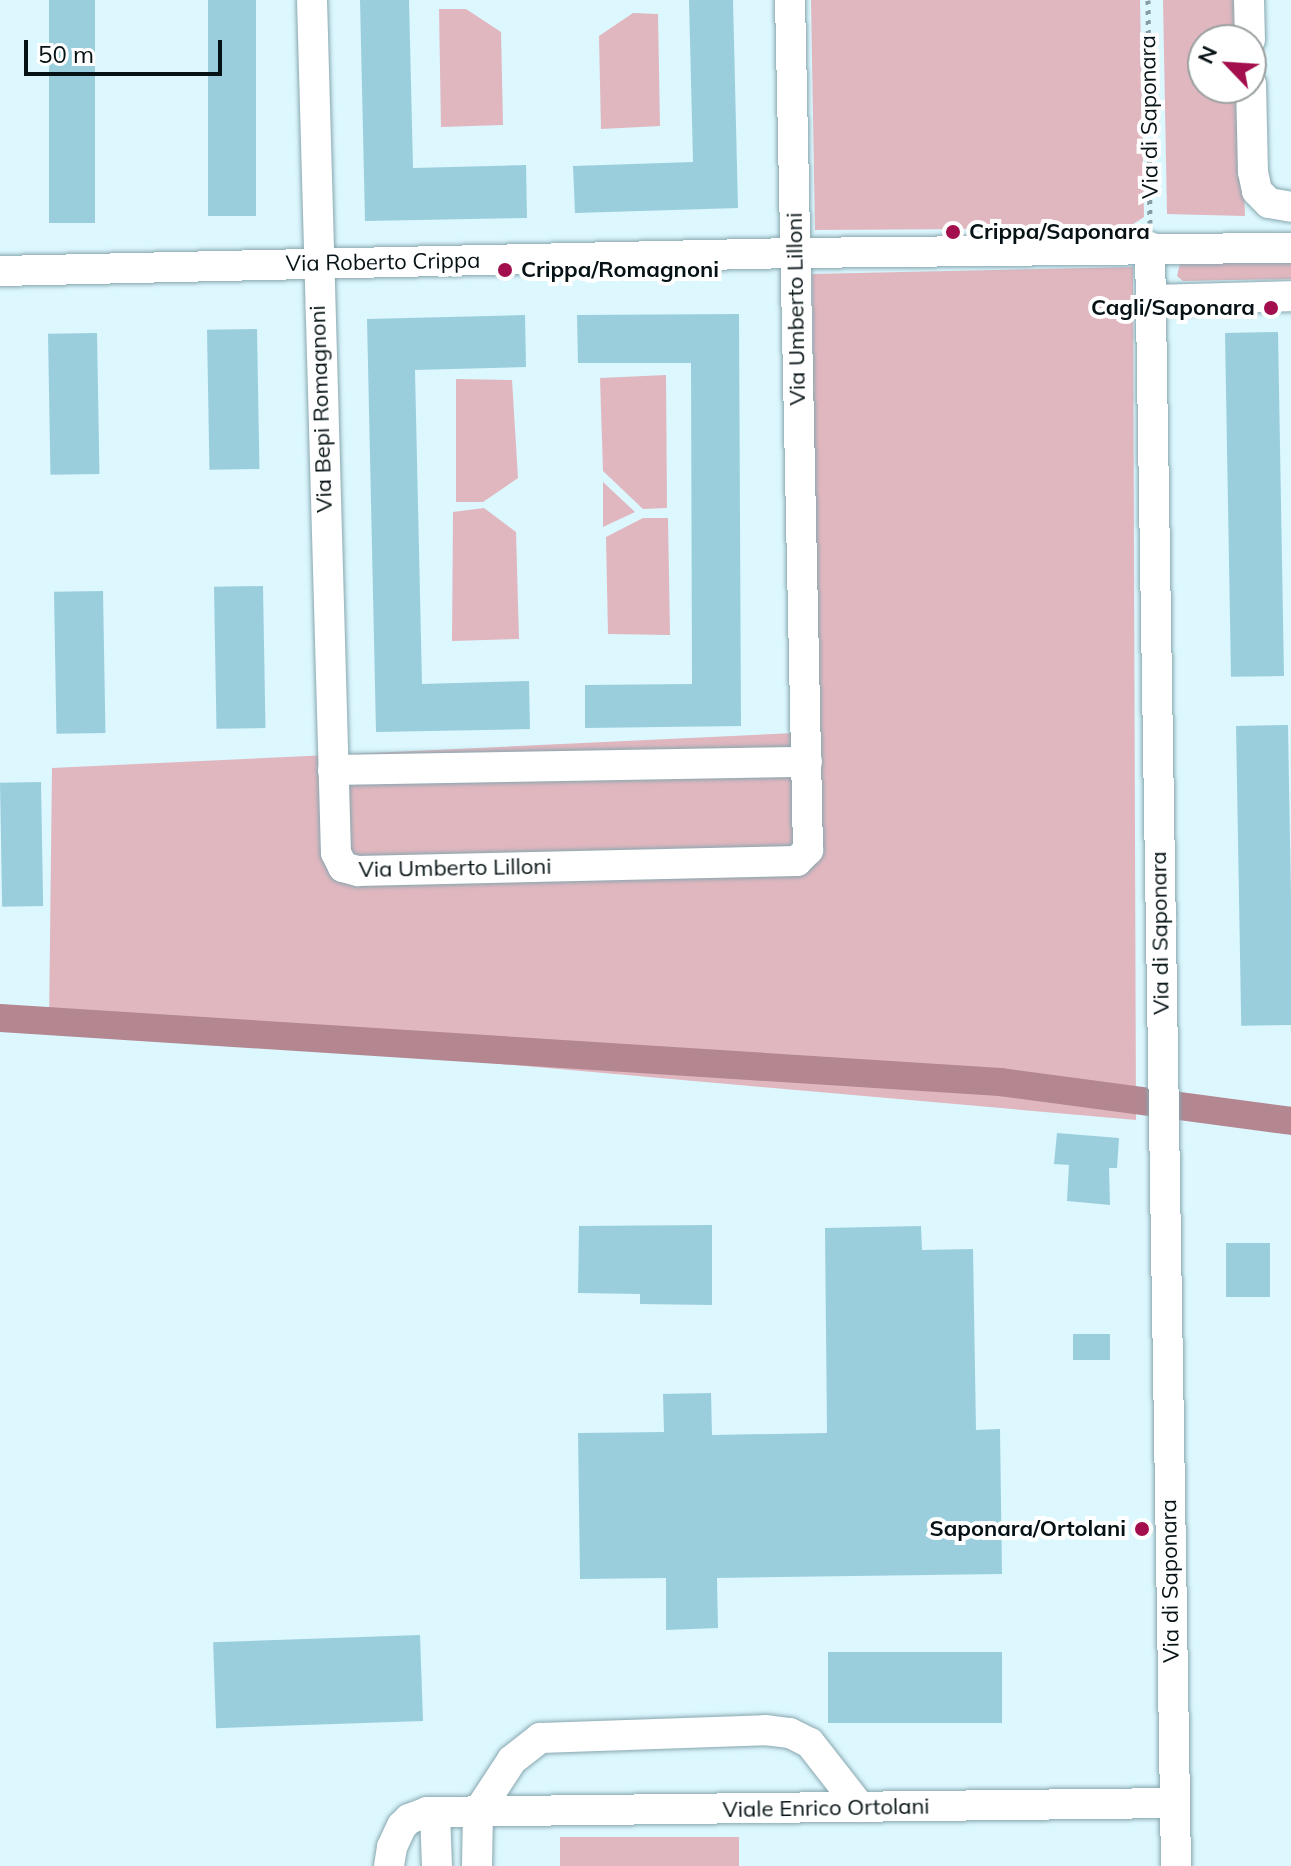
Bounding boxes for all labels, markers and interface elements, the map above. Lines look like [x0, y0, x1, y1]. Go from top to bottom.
scale bar [28, 24, 226, 74]
north arrow [1187, 24, 1267, 104]
street label: Via di Saponara [1134, 35, 1164, 199]
text: 50 m [38, 39, 94, 69]
text: N [1191, 41, 1223, 68]
street label: Via Umberto Lilloni [781, 212, 811, 406]
place label: Crippa/Saponara [969, 219, 1150, 245]
marker: Crippa/Saponara [944, 223, 962, 241]
street label: Via Roberto Crippa [286, 247, 480, 277]
place label: Crippa/Romagnoni [521, 257, 719, 283]
marker: Crippa/Romagnoni [496, 261, 514, 279]
place label: Cagli/Saponara [1091, 295, 1255, 321]
marker: Cagli/Saponara [1262, 299, 1280, 317]
street label: Via Bepi Romagnoni [304, 305, 338, 513]
street label: Via di Saponara [1145, 851, 1175, 1015]
street label: Via Umberto Lilloni [358, 853, 552, 883]
street label: Via di Saponara [1155, 1499, 1185, 1663]
place label: Saponara/Ortolani [929, 1516, 1126, 1542]
marker: Saponara/Ortolani [1133, 1520, 1151, 1538]
street label: Viale Enrico Ortolani [722, 1793, 930, 1823]

